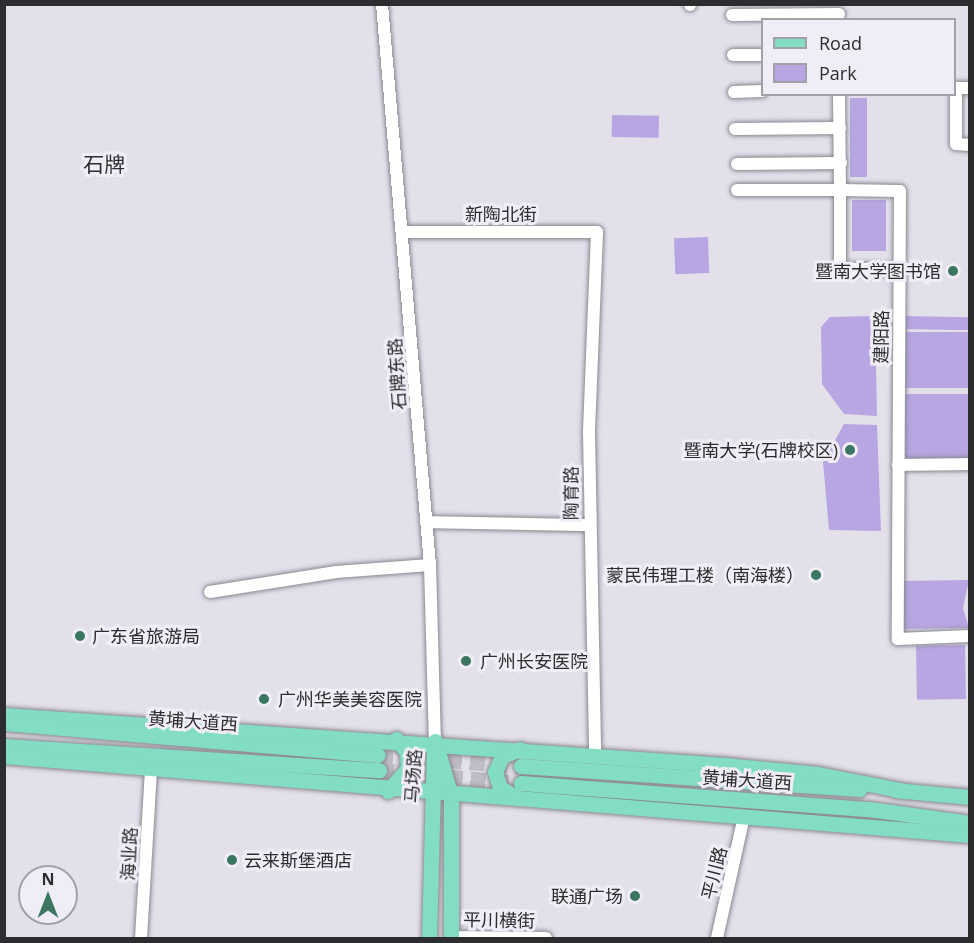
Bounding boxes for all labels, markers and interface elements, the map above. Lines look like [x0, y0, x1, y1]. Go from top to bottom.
legend [761, 18, 956, 96]
text: Road [819, 31, 862, 55]
text: Park [819, 61, 857, 85]
district label: 石牌 [83, 151, 125, 177]
street label: 新陶北街 [465, 203, 537, 225]
place label: 暨南大学图书馆 [815, 260, 941, 282]
marker: 暨南大学图书馆 [946, 264, 960, 278]
street label: 建阳路 [870, 310, 892, 364]
street label: 石牌东路 [384, 337, 410, 411]
place label: 暨南大学(石牌校区) [683, 439, 838, 461]
marker: 暨南大学(石牌校区) [843, 443, 857, 457]
street label: 陶育路 [560, 466, 582, 520]
place label: 蒙民伟理工楼（南海楼） [606, 564, 804, 586]
marker: 蒙民伟理工楼（南海楼） [809, 568, 823, 582]
place label: 广东省旅游局 [92, 625, 200, 647]
marker: 广东省旅游局 [73, 629, 87, 643]
place label: 广州长安医院 [480, 650, 588, 672]
marker: 广州长安医院 [457, 652, 475, 670]
place label: 广州华美美容医院 [278, 688, 422, 710]
marker: 广州华美美容医院 [255, 690, 273, 708]
street label: 黄埔大道西 [147, 707, 239, 735]
street label: 马场路 [400, 748, 426, 804]
street label: 黄埔大道西 [701, 766, 793, 794]
street label: 海业路 [117, 826, 141, 882]
street label: 平川路 [697, 844, 731, 902]
place label: 云来斯堡酒店 [244, 849, 352, 871]
marker: 云来斯堡酒店 [225, 853, 239, 867]
north arrow [18, 865, 78, 925]
text: N [41, 868, 55, 890]
place label: 联通广场 [551, 885, 623, 907]
marker: 联通广场 [628, 889, 642, 903]
street label: 平川横街 [463, 909, 535, 931]

